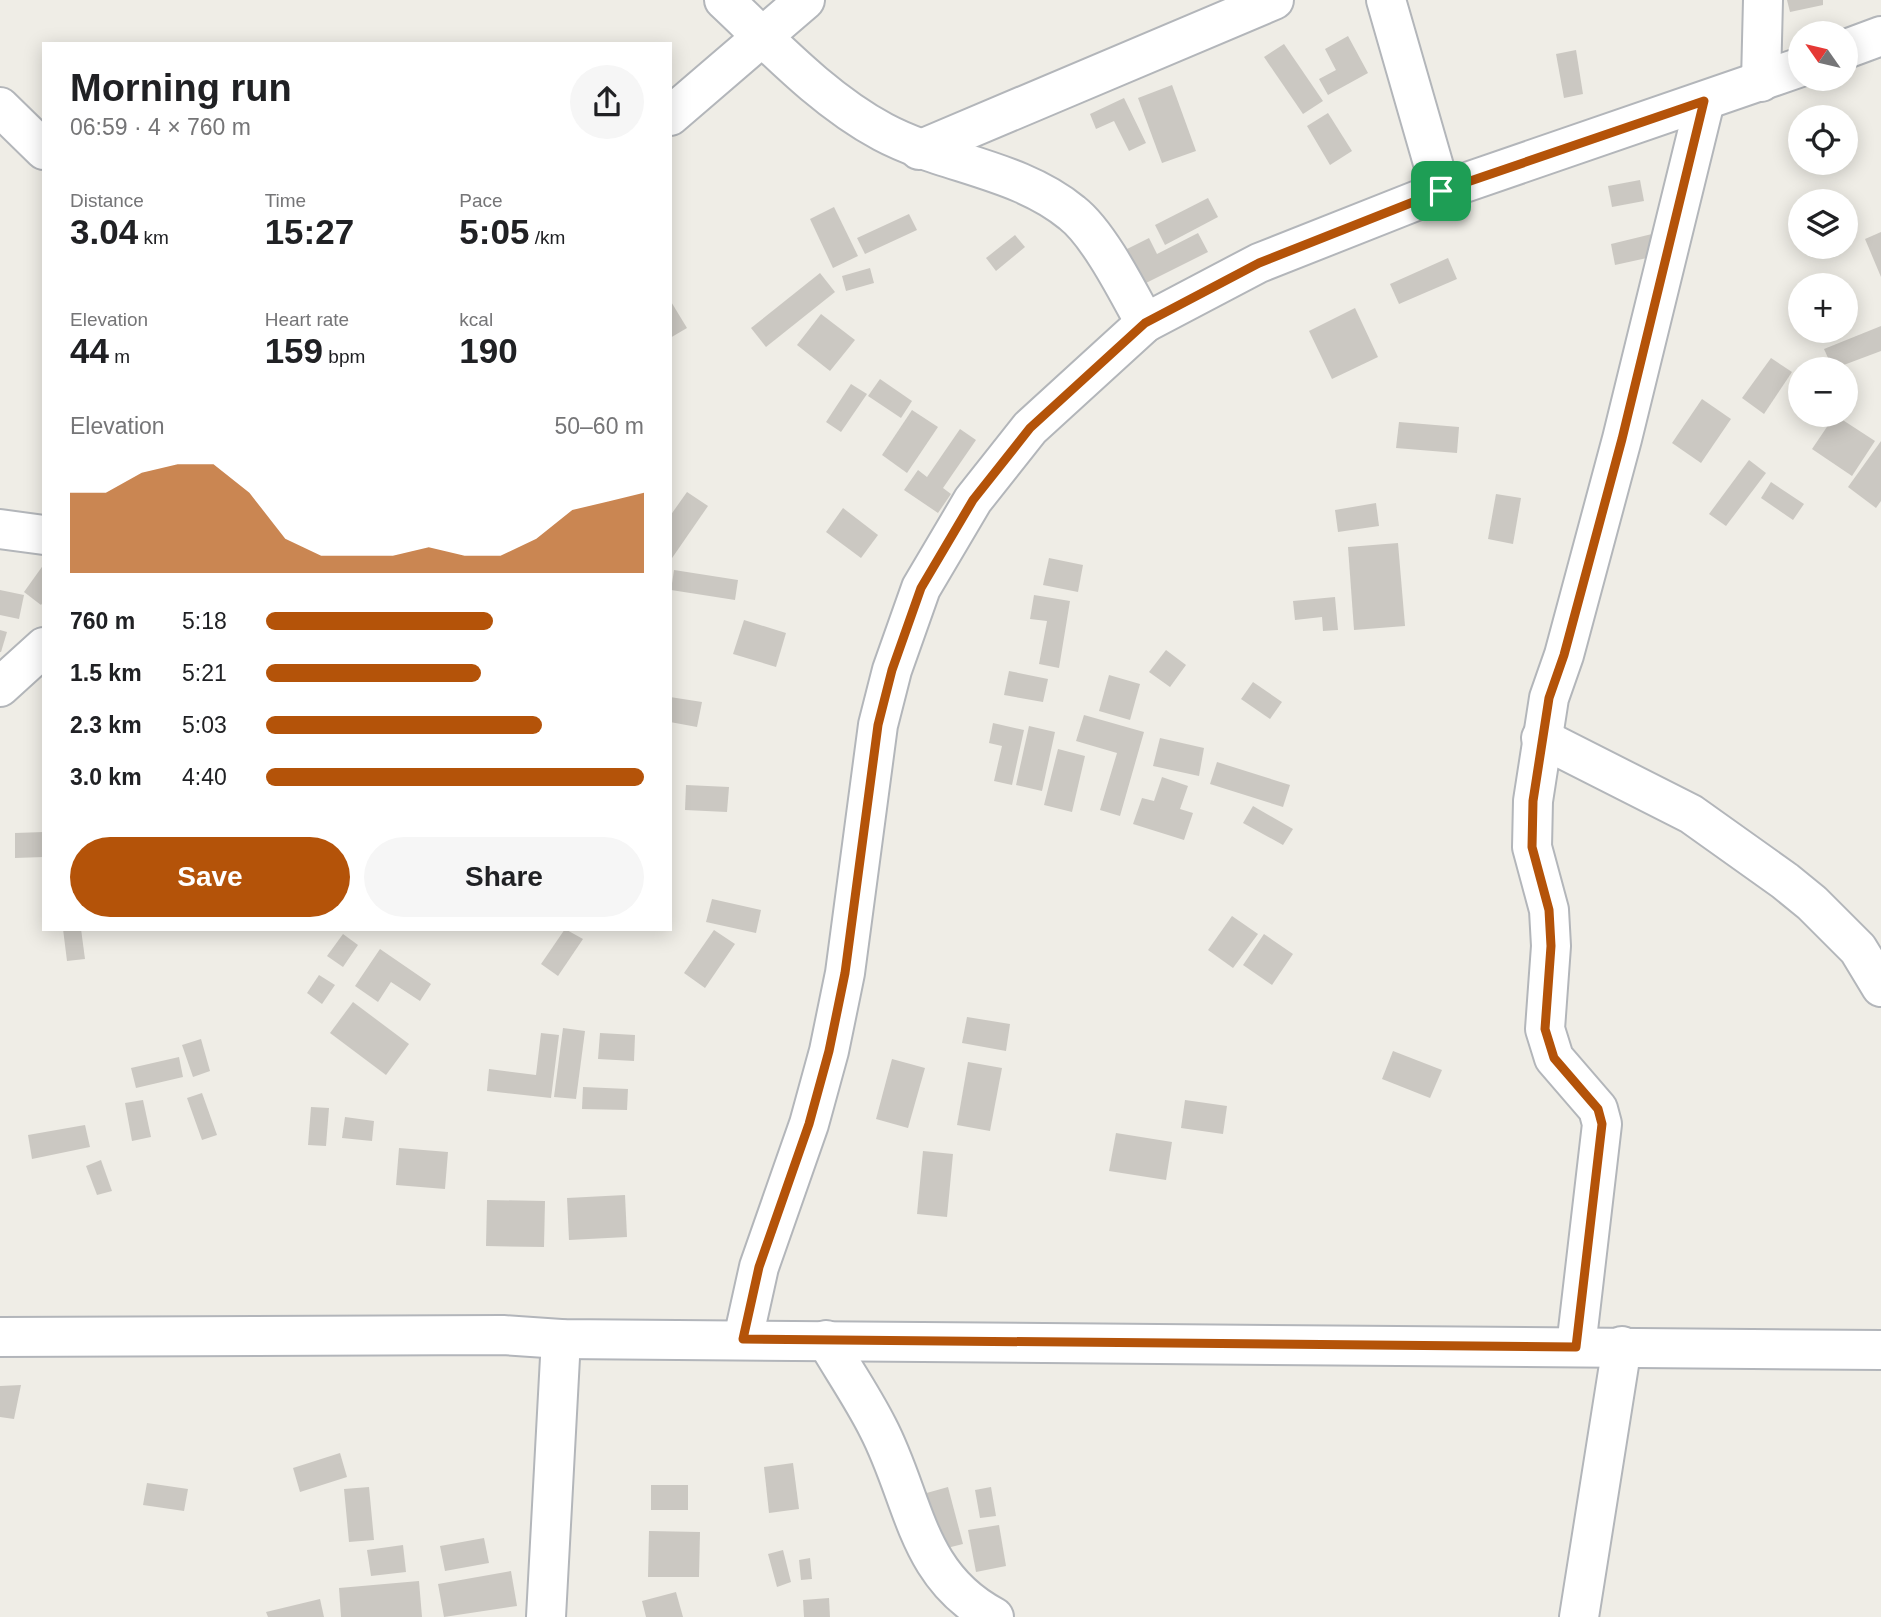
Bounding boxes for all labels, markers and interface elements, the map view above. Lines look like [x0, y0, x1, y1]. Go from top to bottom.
north arrow [1788, 21, 1858, 91]
map controls [1788, 21, 1858, 427]
button: share [570, 65, 644, 139]
text: Morning run [70, 67, 292, 109]
button: locate [1788, 105, 1858, 175]
text: 06:59 · 4 × 760 m [70, 114, 251, 140]
pin [1411, 161, 1471, 221]
icon: arrive [1422, 172, 1460, 210]
button: layers [1788, 189, 1858, 259]
text: Distance [70, 190, 144, 211]
text: Time [265, 190, 306, 211]
text: Pace [459, 190, 503, 211]
text: 3.04 [70, 212, 138, 251]
text: 15:27 [265, 212, 354, 251]
text: 5:05 [459, 212, 529, 251]
text: km [138, 227, 169, 248]
text: /km [529, 227, 565, 248]
button: + [1788, 273, 1858, 343]
text: Elevation [70, 309, 148, 330]
text: Heart rate [265, 309, 349, 330]
text: kcal [459, 309, 493, 330]
text: 44 [70, 331, 109, 370]
text: 159 [265, 331, 323, 370]
text: 190 [459, 331, 518, 370]
text: m [109, 346, 130, 367]
text: bpm [323, 346, 365, 367]
button: − [1788, 357, 1858, 427]
text: Elevation [70, 413, 165, 439]
text: 50–60 m [554, 413, 644, 439]
text: 760 m [70, 608, 135, 634]
text: 5:18 [182, 608, 227, 634]
text: 1.5 km [70, 660, 142, 686]
text: 5:21 [182, 660, 227, 686]
text: 2.3 km [70, 712, 142, 738]
text: 5:03 [182, 712, 227, 738]
text: 3.0 km [70, 764, 142, 790]
text: 4:40 [182, 764, 227, 790]
button: Save [70, 837, 350, 917]
button: Share [364, 837, 644, 917]

